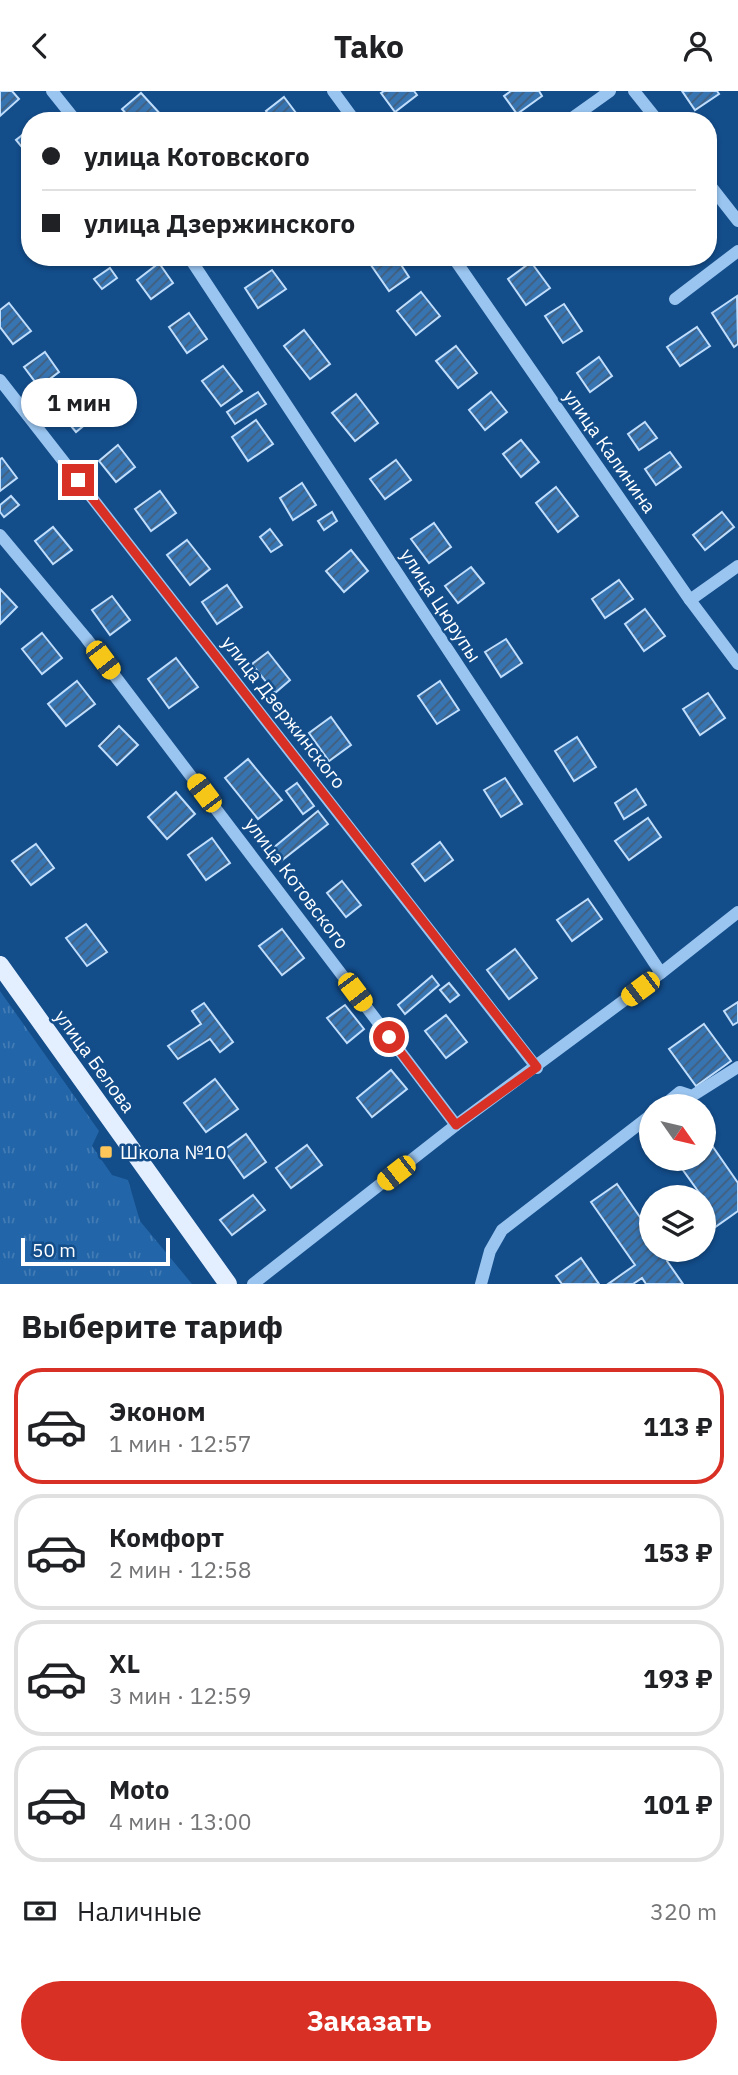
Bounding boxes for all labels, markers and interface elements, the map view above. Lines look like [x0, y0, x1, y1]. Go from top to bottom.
text: Tako [334, 25, 404, 67]
icon: back [21, 27, 59, 65]
icon: person [679, 27, 717, 65]
text: улица Котовского [84, 139, 310, 173]
text: улица Дзержинского [84, 206, 355, 240]
callout: 1 мин [20, 379, 136, 427]
street label: улица Калинина [558, 385, 662, 517]
text: 1 мин [47, 387, 111, 417]
route end [62, 464, 94, 496]
street label: улица Цюрупы [395, 544, 487, 666]
street label: улица Дзержинского [217, 631, 351, 793]
car [82, 637, 125, 683]
car [183, 770, 226, 816]
street label: улица Котовского [240, 812, 354, 954]
car [617, 968, 664, 1010]
car [334, 969, 377, 1015]
street label: улица Белова [50, 1005, 140, 1117]
route start [373, 1021, 405, 1053]
north arrow [639, 1094, 716, 1171]
map controls [639, 1094, 716, 1262]
place label: Школа №10 [120, 1140, 227, 1164]
marker: Школа №10 [98, 1144, 114, 1160]
car [373, 1152, 420, 1194]
button: layers [639, 1185, 716, 1262]
scale bar [21, 1235, 170, 1267]
text: 50 m [32, 1238, 76, 1262]
text: Выберите тариф [21, 1305, 283, 1347]
text: Эконом [109, 1394, 206, 1428]
icon: car [25, 1395, 88, 1458]
text: 113 ₽ [643, 1409, 713, 1443]
text: 1 мин · 12:57 [109, 1428, 252, 1458]
text: Комфорт [109, 1520, 224, 1554]
icon: car [25, 1521, 88, 1584]
text: 153 ₽ [643, 1535, 713, 1569]
text: 2 мин · 12:58 [109, 1554, 252, 1584]
text: XL [109, 1646, 140, 1680]
icon: car [25, 1647, 88, 1710]
text: 193 ₽ [643, 1661, 713, 1695]
text: 3 мин · 12:59 [109, 1680, 252, 1710]
text: Moto [109, 1772, 169, 1806]
icon: car [25, 1773, 88, 1836]
text: 101 ₽ [643, 1787, 713, 1821]
text: 4 мин · 13:00 [109, 1806, 252, 1836]
icon: cash [21, 1892, 59, 1930]
text: Наличные [77, 1894, 202, 1928]
text: 320 m [650, 1896, 717, 1926]
button: Заказать [21, 1981, 717, 2061]

